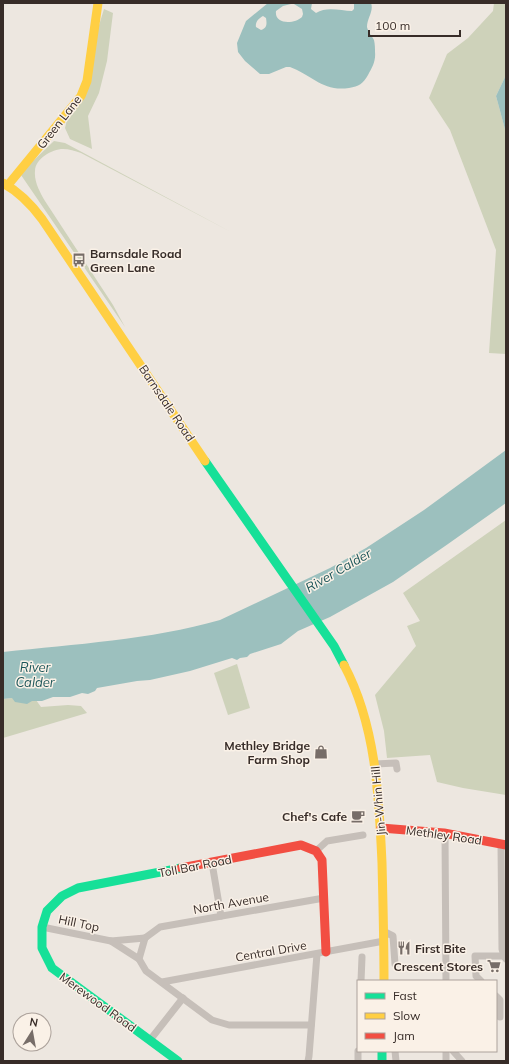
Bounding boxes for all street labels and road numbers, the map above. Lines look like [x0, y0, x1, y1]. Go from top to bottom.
street label: Green Lane [34, 92, 84, 152]
street label: Barnsdale Road [136, 362, 198, 444]
street label: Jin-Whin Hill [367, 766, 389, 836]
street label: Methley Road [405, 822, 483, 848]
street label: Toll Bar Road [157, 852, 233, 880]
street label: North Avenue [192, 889, 270, 917]
street label: Hill Top [57, 911, 101, 935]
street label: Central Drive [234, 937, 308, 965]
street label: Merewood Road [57, 969, 139, 1035]

